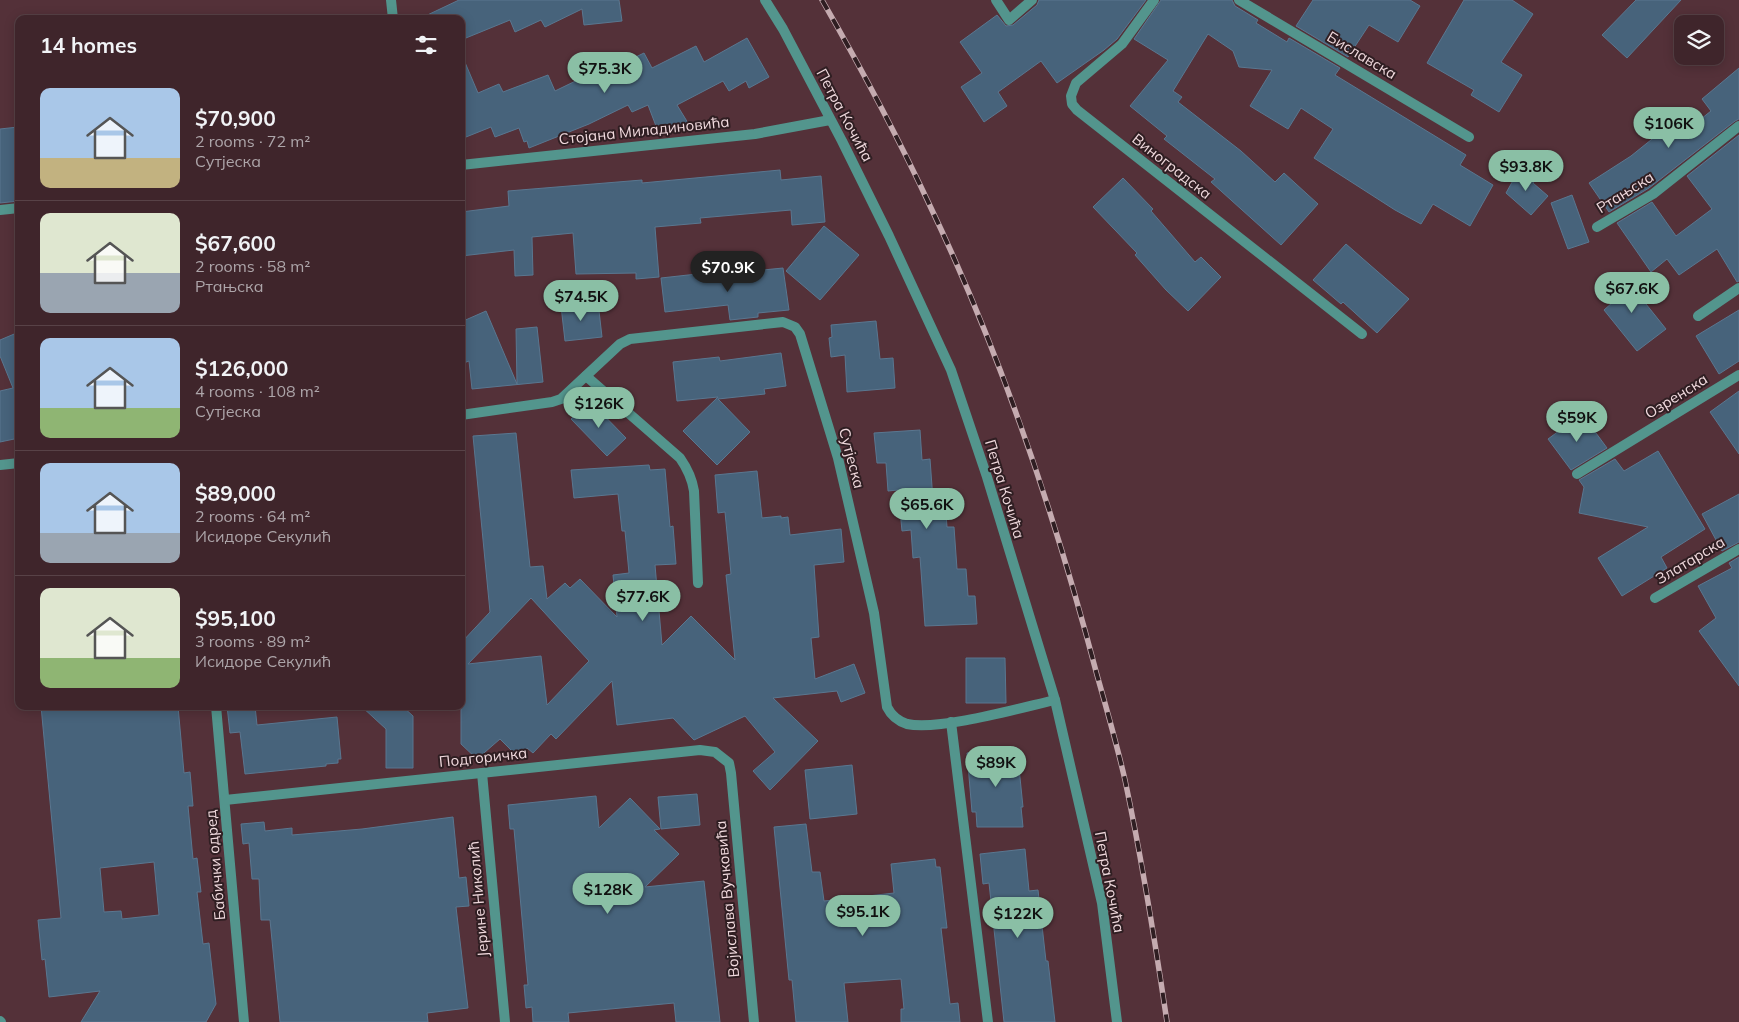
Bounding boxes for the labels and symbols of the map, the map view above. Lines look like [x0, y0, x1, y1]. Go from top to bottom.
street label: Биславска [1324, 27, 1400, 83]
pin: $75.3K [564, 52, 646, 94]
street label: Петра Кочића [812, 65, 878, 165]
pin: $106K [1634, 106, 1704, 149]
street label: Стојана Миладиновића [558, 112, 730, 148]
street label: Виноградска [1128, 129, 1216, 203]
pin: $93.8K [1485, 150, 1567, 192]
street label: Ртањска [1593, 167, 1657, 217]
pin: $70.9K [687, 250, 769, 293]
pin: $67.6K [1591, 272, 1673, 314]
pin: $74.5K [540, 280, 622, 322]
street label: Озренска [1641, 369, 1711, 423]
pin: $126K [564, 386, 634, 429]
pin: $59K [1547, 400, 1607, 443]
street label: Сутјеска [835, 426, 869, 490]
street label: Петра Кочића [981, 437, 1029, 541]
pin: $65.6K [886, 488, 968, 530]
street label: Златарска [1652, 532, 1728, 588]
pin: $77.6K [602, 580, 684, 622]
street label: Подгоричка [438, 743, 528, 771]
pin: $89K [966, 746, 1026, 788]
street label: Бабички одред [201, 809, 229, 921]
street label: Војислава Вучковића [711, 820, 743, 978]
street label: Петра Кочића [1091, 830, 1129, 934]
street label: Јерине Николић [463, 840, 493, 958]
pin: $128K [573, 872, 643, 915]
pin: $95.1K [822, 894, 904, 937]
pin: $122K [983, 896, 1053, 939]

